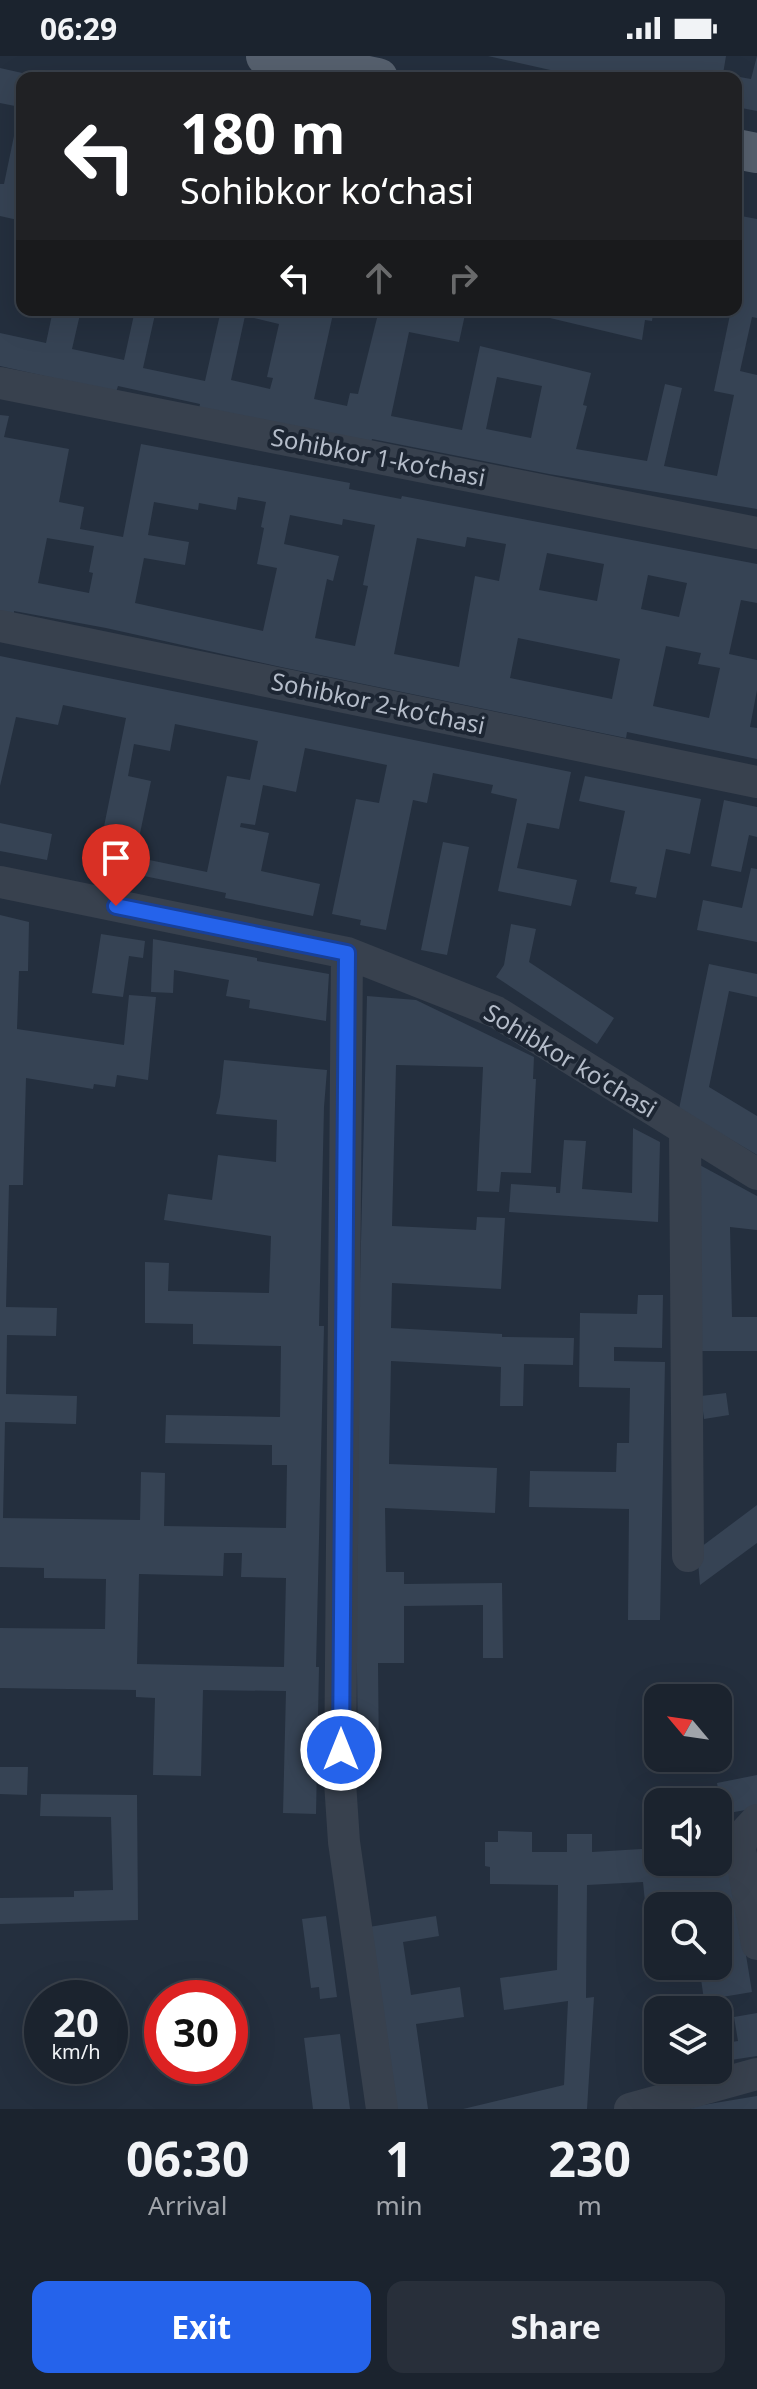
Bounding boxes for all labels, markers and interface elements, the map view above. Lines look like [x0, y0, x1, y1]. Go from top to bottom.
text: 06:29 [40, 8, 117, 49]
text: 180 m [180, 94, 345, 170]
icon: left [48, 104, 152, 208]
text: Sohibkor koʻchasi [180, 166, 474, 215]
icon: left [273, 256, 317, 300]
icon: ahead [357, 256, 401, 300]
icon: right [441, 256, 485, 300]
street label: Sohibkor 1-koʻchasi [268, 420, 488, 493]
street label: Sohibkor 2-koʻchasi [269, 664, 488, 741]
pin [82, 824, 150, 906]
icon: arrive [94, 836, 138, 880]
street label: Sohibkor koʻchasi [478, 995, 663, 1124]
north arrow [644, 1684, 732, 1772]
map controls [644, 1684, 732, 2084]
position arrow [299, 1708, 383, 1792]
button: sound [644, 1788, 732, 1876]
button: search [644, 1892, 732, 1980]
speed limit sign: 30 [144, 1980, 248, 2084]
text: 20 [53, 1994, 99, 2049]
button: layers [644, 1996, 732, 2084]
text: km/h [51, 2038, 101, 2065]
text: 06:30 [126, 2126, 249, 2191]
text: 1 [385, 2126, 413, 2191]
text: 230 [549, 2126, 631, 2191]
text: Arrival [148, 2187, 227, 2223]
text: min [375, 2187, 423, 2223]
text: m [578, 2187, 602, 2223]
button: Exit [32, 2281, 371, 2373]
button: Share [387, 2281, 725, 2373]

